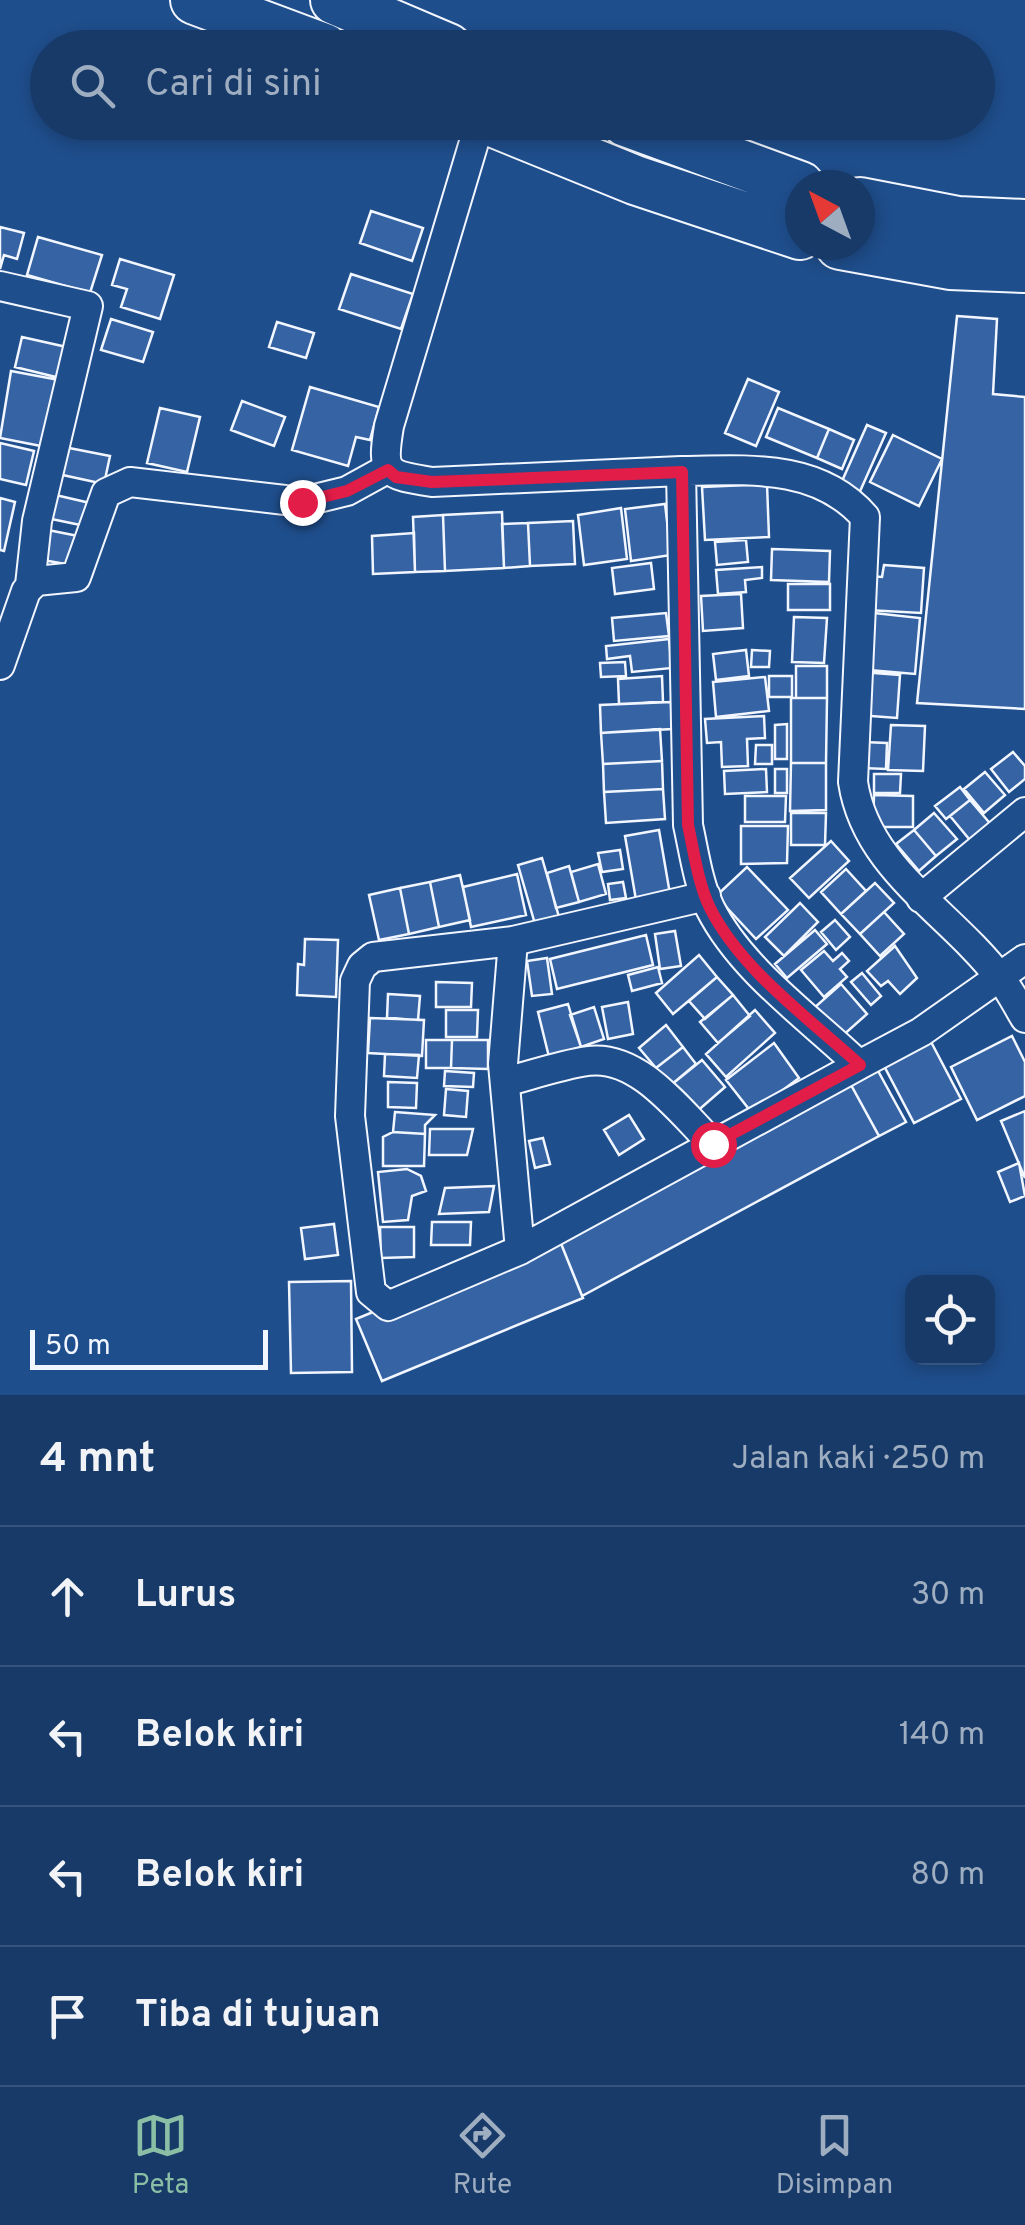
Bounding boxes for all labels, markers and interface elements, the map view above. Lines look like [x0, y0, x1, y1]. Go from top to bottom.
search box [30, 30, 995, 140]
icon: search [65, 58, 120, 113]
text: Cari di sini [145, 61, 322, 110]
north arrow [785, 170, 875, 260]
route end [280, 480, 326, 526]
route start [691, 1122, 737, 1168]
map controls [905, 1275, 995, 1365]
button: locate [905, 1275, 995, 1365]
scale bar [30, 1325, 268, 1370]
text: 50 m [45, 1329, 111, 1365]
text: 4 mnt [40, 1434, 155, 1487]
text: Jalan kaki · 250 m [732, 1440, 985, 1480]
icon: ahead [40, 1569, 95, 1624]
text: Lurus [135, 1572, 236, 1621]
text: 30 m [911, 1576, 985, 1616]
icon: left [40, 1709, 95, 1764]
text: Belok kiri [135, 1712, 304, 1761]
text: 140 m [899, 1716, 985, 1756]
icon: left [40, 1849, 95, 1904]
text: Belok kiri [135, 1852, 304, 1901]
text: 80 m [911, 1856, 985, 1896]
icon: arrive [40, 1989, 95, 2044]
text: Tiba di tujuan [135, 1992, 381, 2041]
tab: Peta [132, 2108, 189, 2204]
tab: Rute [453, 2108, 512, 2204]
tab: Disimpan [776, 2108, 893, 2204]

